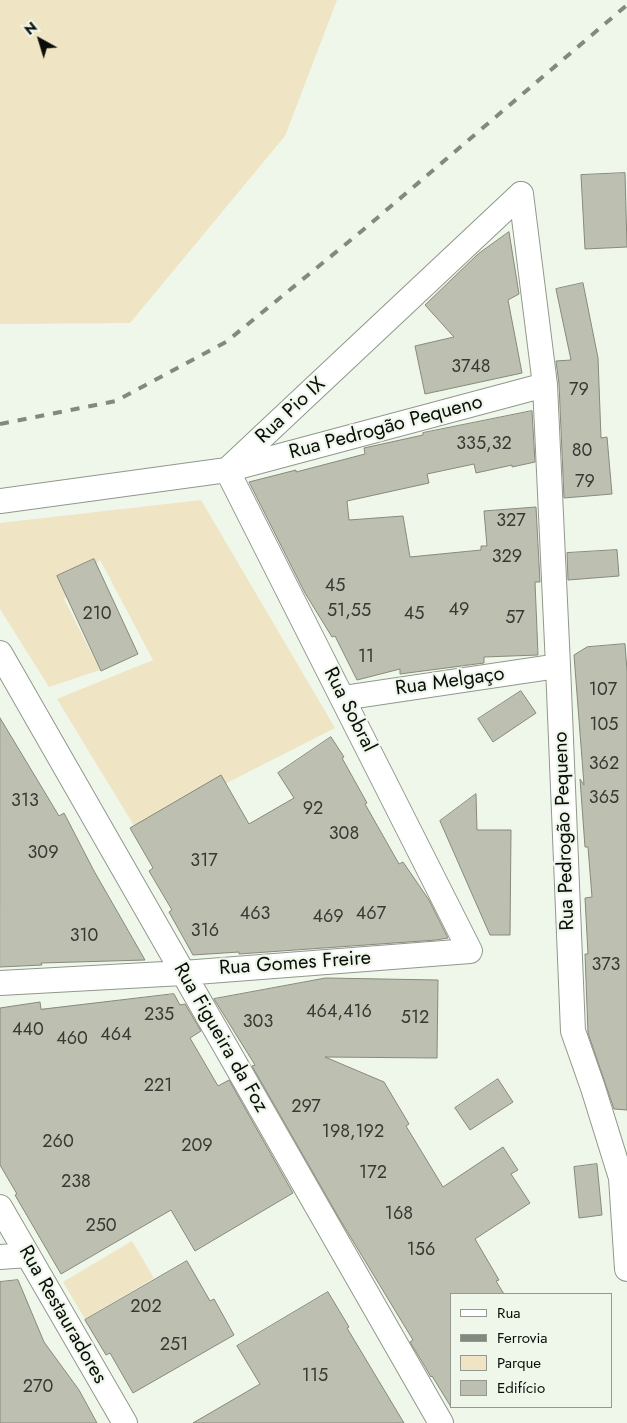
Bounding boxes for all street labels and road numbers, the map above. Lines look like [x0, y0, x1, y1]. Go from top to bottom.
street label: Rua Pio IX [251, 373, 331, 449]
street label: Rua Pedrogão Pequeno [287, 391, 485, 465]
street label: Rua Melgaço [394, 662, 506, 702]
street label: Rua Sobral [317, 664, 381, 756]
street label: Rua Pedrogão Pequeno [550, 731, 580, 931]
street label: Rua Gomes Freire [218, 947, 372, 981]
street label: Rua Figueira da Foz [167, 959, 273, 1117]
street label: Rua Restauradores [13, 1242, 111, 1388]

